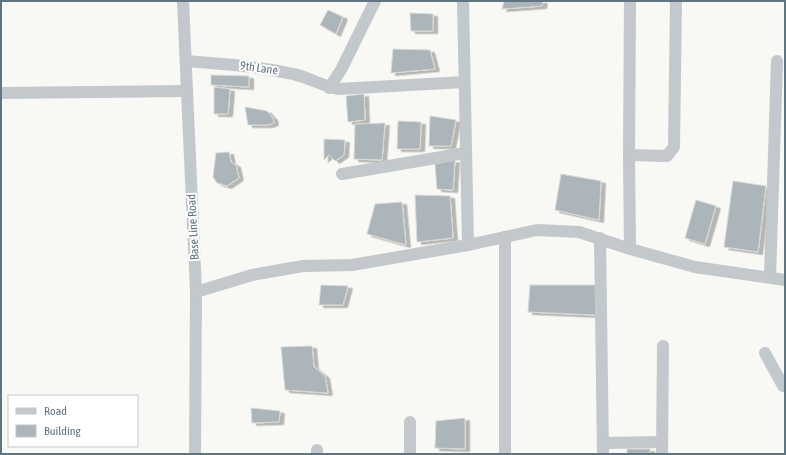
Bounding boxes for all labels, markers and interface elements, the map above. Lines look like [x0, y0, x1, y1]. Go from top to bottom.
street label: 9th Lane [239, 58, 279, 78]
street label: Base Line Road [184, 194, 202, 260]
legend [8, 395, 138, 447]
text: Road [44, 404, 67, 418]
text: Building [44, 424, 82, 438]

